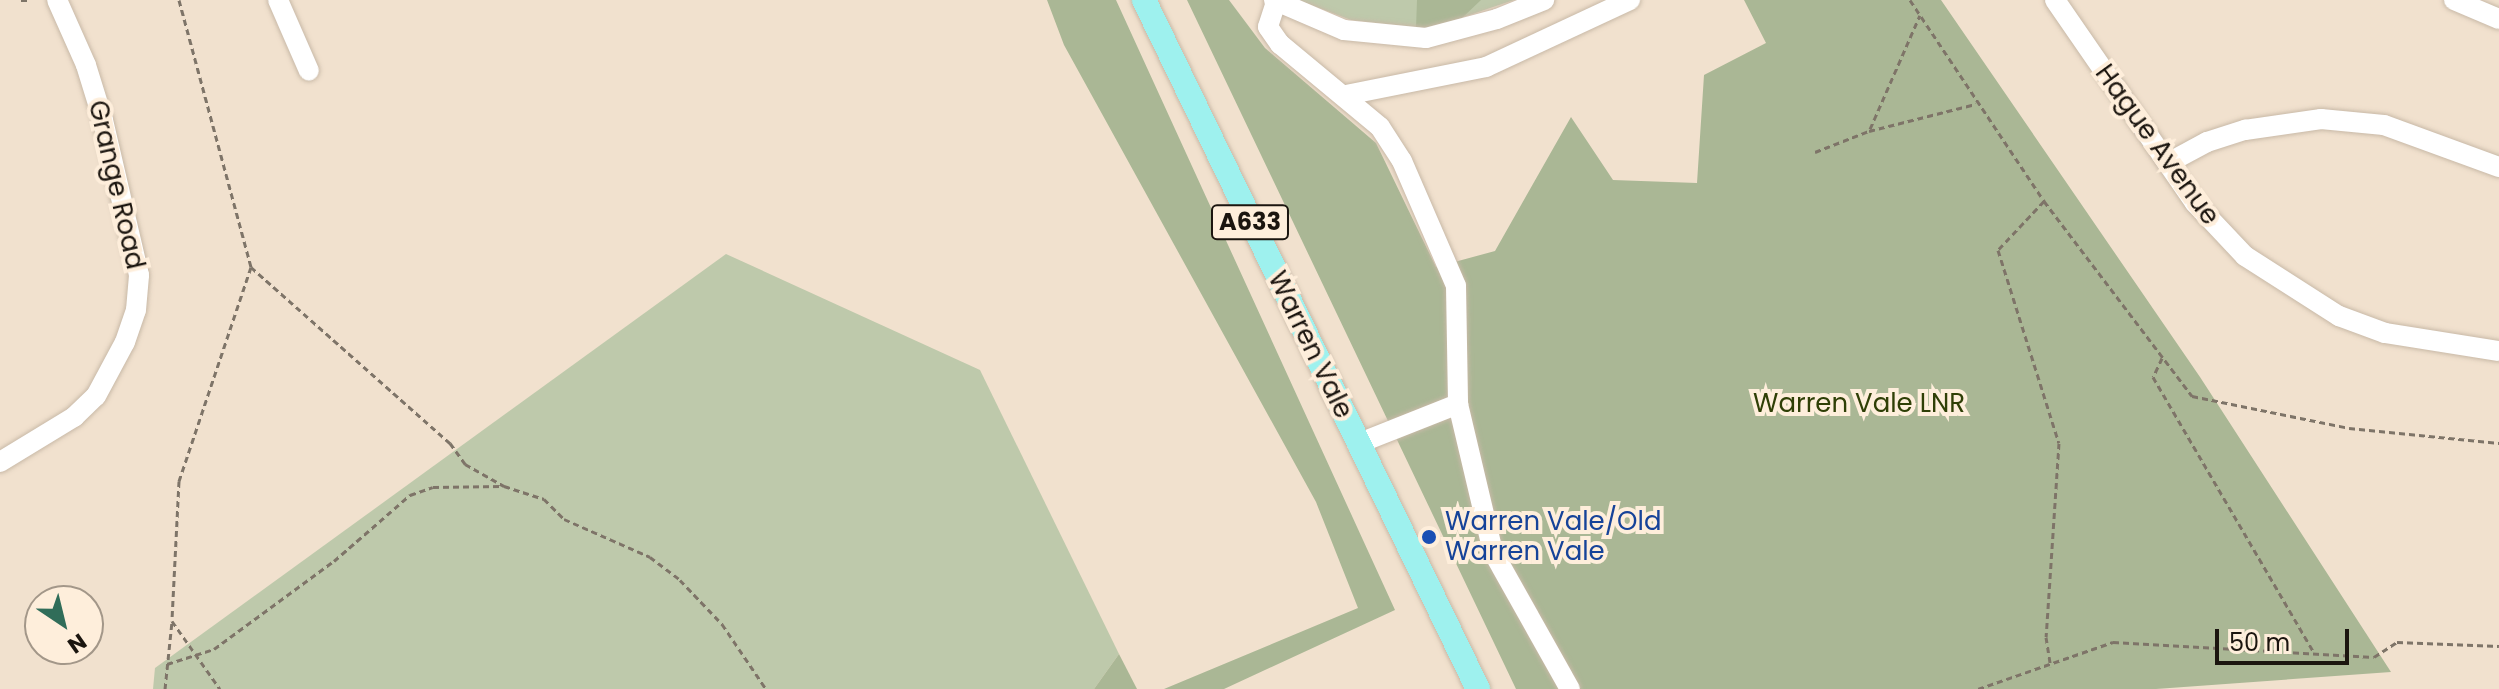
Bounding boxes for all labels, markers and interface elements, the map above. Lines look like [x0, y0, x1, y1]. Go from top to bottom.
street label: Hague Avenue [2088, 59, 2226, 231]
street label: Grange Road [81, 98, 151, 272]
road number: A633 [1210, 202, 1290, 242]
street label: Warren Vale [1261, 266, 1359, 424]
park label: Warren Vale LNR [1753, 388, 1965, 420]
place label: Warren Vale/Old Warren Vale [1445, 506, 1662, 568]
marker: Warren Vale/Old Warren Vale [1420, 528, 1438, 546]
north arrow [24, 585, 104, 665]
scale bar [2219, 613, 2353, 663]
text: N [61, 626, 93, 661]
text: 50 m [2229, 626, 2290, 659]

